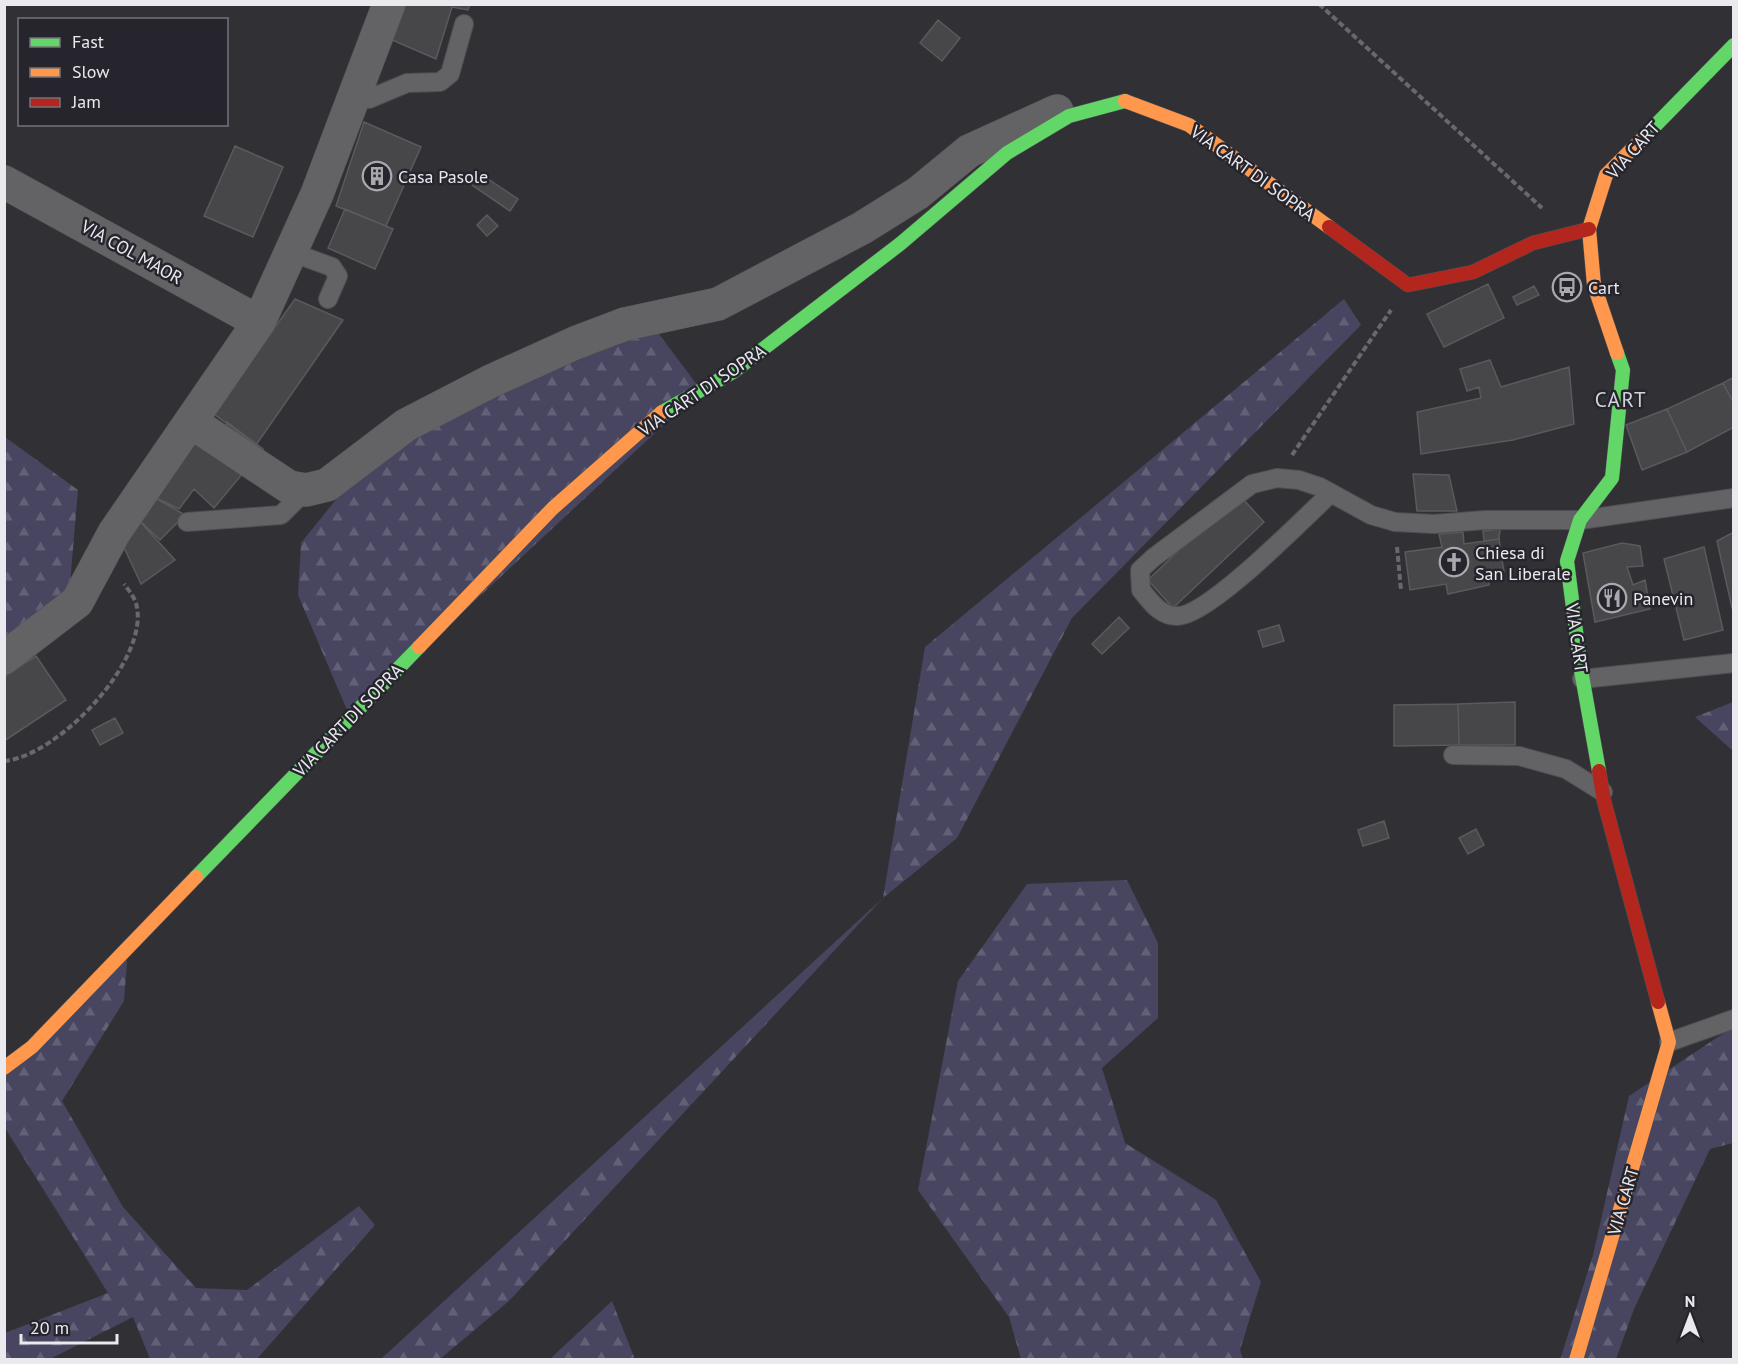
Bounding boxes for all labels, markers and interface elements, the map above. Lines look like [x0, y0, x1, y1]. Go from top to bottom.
legend [18, 18, 228, 126]
text: Fast [72, 30, 104, 53]
text: Slow [72, 60, 110, 83]
text: Jam [71, 90, 101, 113]
street label: VIA CART [1600, 116, 1665, 184]
street label: VIA CART DI SOPRA [1185, 119, 1320, 226]
building icon: Casa Pasole [361, 160, 393, 192]
place label: Casa Pasole [398, 165, 488, 188]
street label: VIA COL MAOR [76, 214, 187, 290]
bus stop icon: Cart [1551, 271, 1583, 303]
place label: Cart [1588, 276, 1620, 299]
street label: VIA CART DI SOPRA [633, 339, 770, 442]
district label: CART [1595, 386, 1647, 413]
place label: Chiesa di San Liberale [1475, 541, 1571, 585]
church icon: Chiesa di San Liberale [1438, 546, 1470, 578]
restaurant icon: Panevin [1596, 582, 1628, 614]
place label: Panevin [1633, 587, 1693, 610]
street label: VIA CART [1561, 601, 1593, 674]
street label: VIA CART DI SOPRA [287, 658, 408, 782]
street label: VIA CART [1602, 1164, 1644, 1239]
north arrow [1660, 1286, 1720, 1346]
text: N [1685, 1291, 1695, 1311]
scale bar [21, 1307, 117, 1345]
text: 20 m [30, 1316, 69, 1339]

